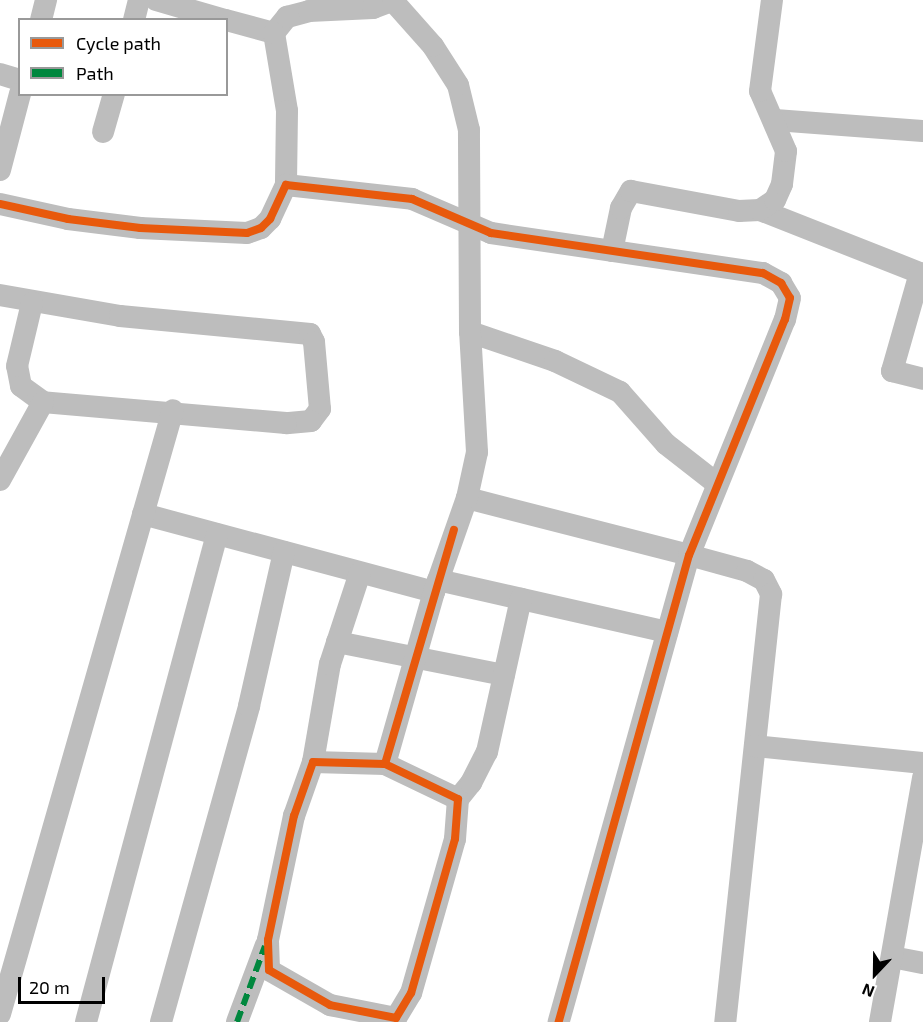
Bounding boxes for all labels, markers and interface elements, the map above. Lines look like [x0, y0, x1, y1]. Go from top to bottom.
legend [18, 18, 228, 96]
text: Cycle path [76, 32, 161, 54]
text: Path [76, 62, 114, 84]
north arrow [845, 944, 905, 1004]
scale bar [21, 965, 108, 1003]
text: 20 m [29, 976, 70, 998]
text: N [859, 980, 877, 1002]

